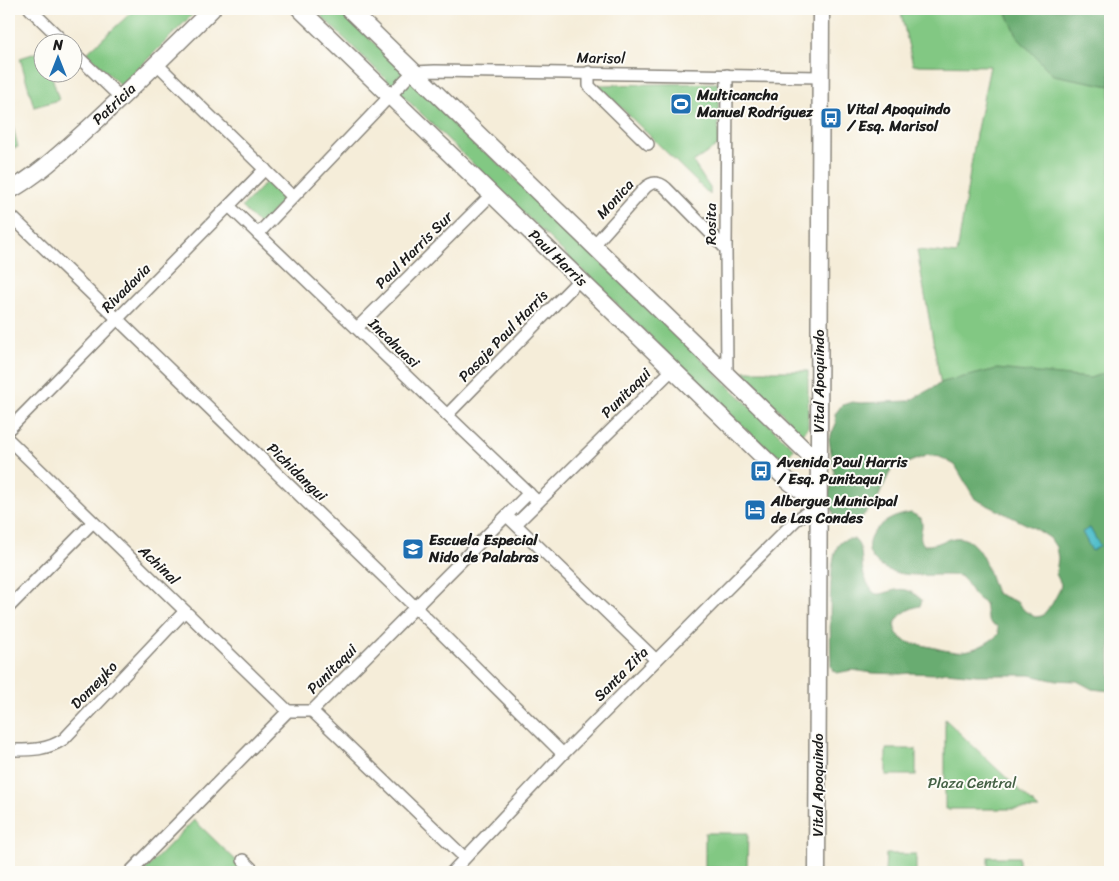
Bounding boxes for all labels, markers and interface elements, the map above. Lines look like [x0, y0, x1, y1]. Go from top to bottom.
north arrow [32, 32, 82, 82]
text: N [52, 33, 63, 58]
street label: Marisol [576, 45, 626, 71]
street label: Patricia [86, 76, 142, 131]
place label: Multicancha Manuel Rodríguez [696, 82, 814, 125]
sports icon: Multicancha Manuel Rodríguez [669, 92, 693, 116]
place label: Vital Apoquindo / Esq. Marisol [846, 96, 951, 139]
bus stop icon: Vital Apoquindo / Esq. Marisol [819, 106, 843, 130]
street label: Monica [590, 172, 641, 225]
street label: Rosita [698, 203, 724, 245]
street label: Paul Harris Sur [369, 204, 460, 295]
street label: Paul Harris [522, 223, 594, 293]
street label: Rivadavia [95, 257, 157, 319]
street label: Pasaje Paul Harris [452, 283, 555, 388]
street label: Incahuasi [361, 311, 426, 375]
street label: Vital Apoquindo [806, 329, 832, 433]
street label: Punitaqui [595, 361, 658, 424]
street label: Pichidangui [261, 436, 334, 508]
place label: Avenida Paul Harris / Esq. Punitaqui [776, 449, 909, 492]
bus stop icon: Avenida Paul Harris / Esq. Punitaqui [749, 459, 773, 483]
place label: Albergue Municipal de Las Condes [770, 488, 898, 531]
hotel icon: Albergue Municipal de Las Condes [743, 498, 767, 522]
place label: Escuela Especial Nido de Palabras [428, 527, 539, 570]
school or university icon: Escuela Especial Nido de Palabras [401, 537, 425, 561]
street label: Achinal [132, 538, 186, 592]
street label: Punitaqui [301, 637, 364, 700]
street label: Santa Zita [587, 640, 655, 708]
street label: Domeyko [64, 654, 124, 715]
street label: Vital Apoquindo [805, 733, 831, 837]
park label: Plaza Central [928, 770, 1017, 796]

